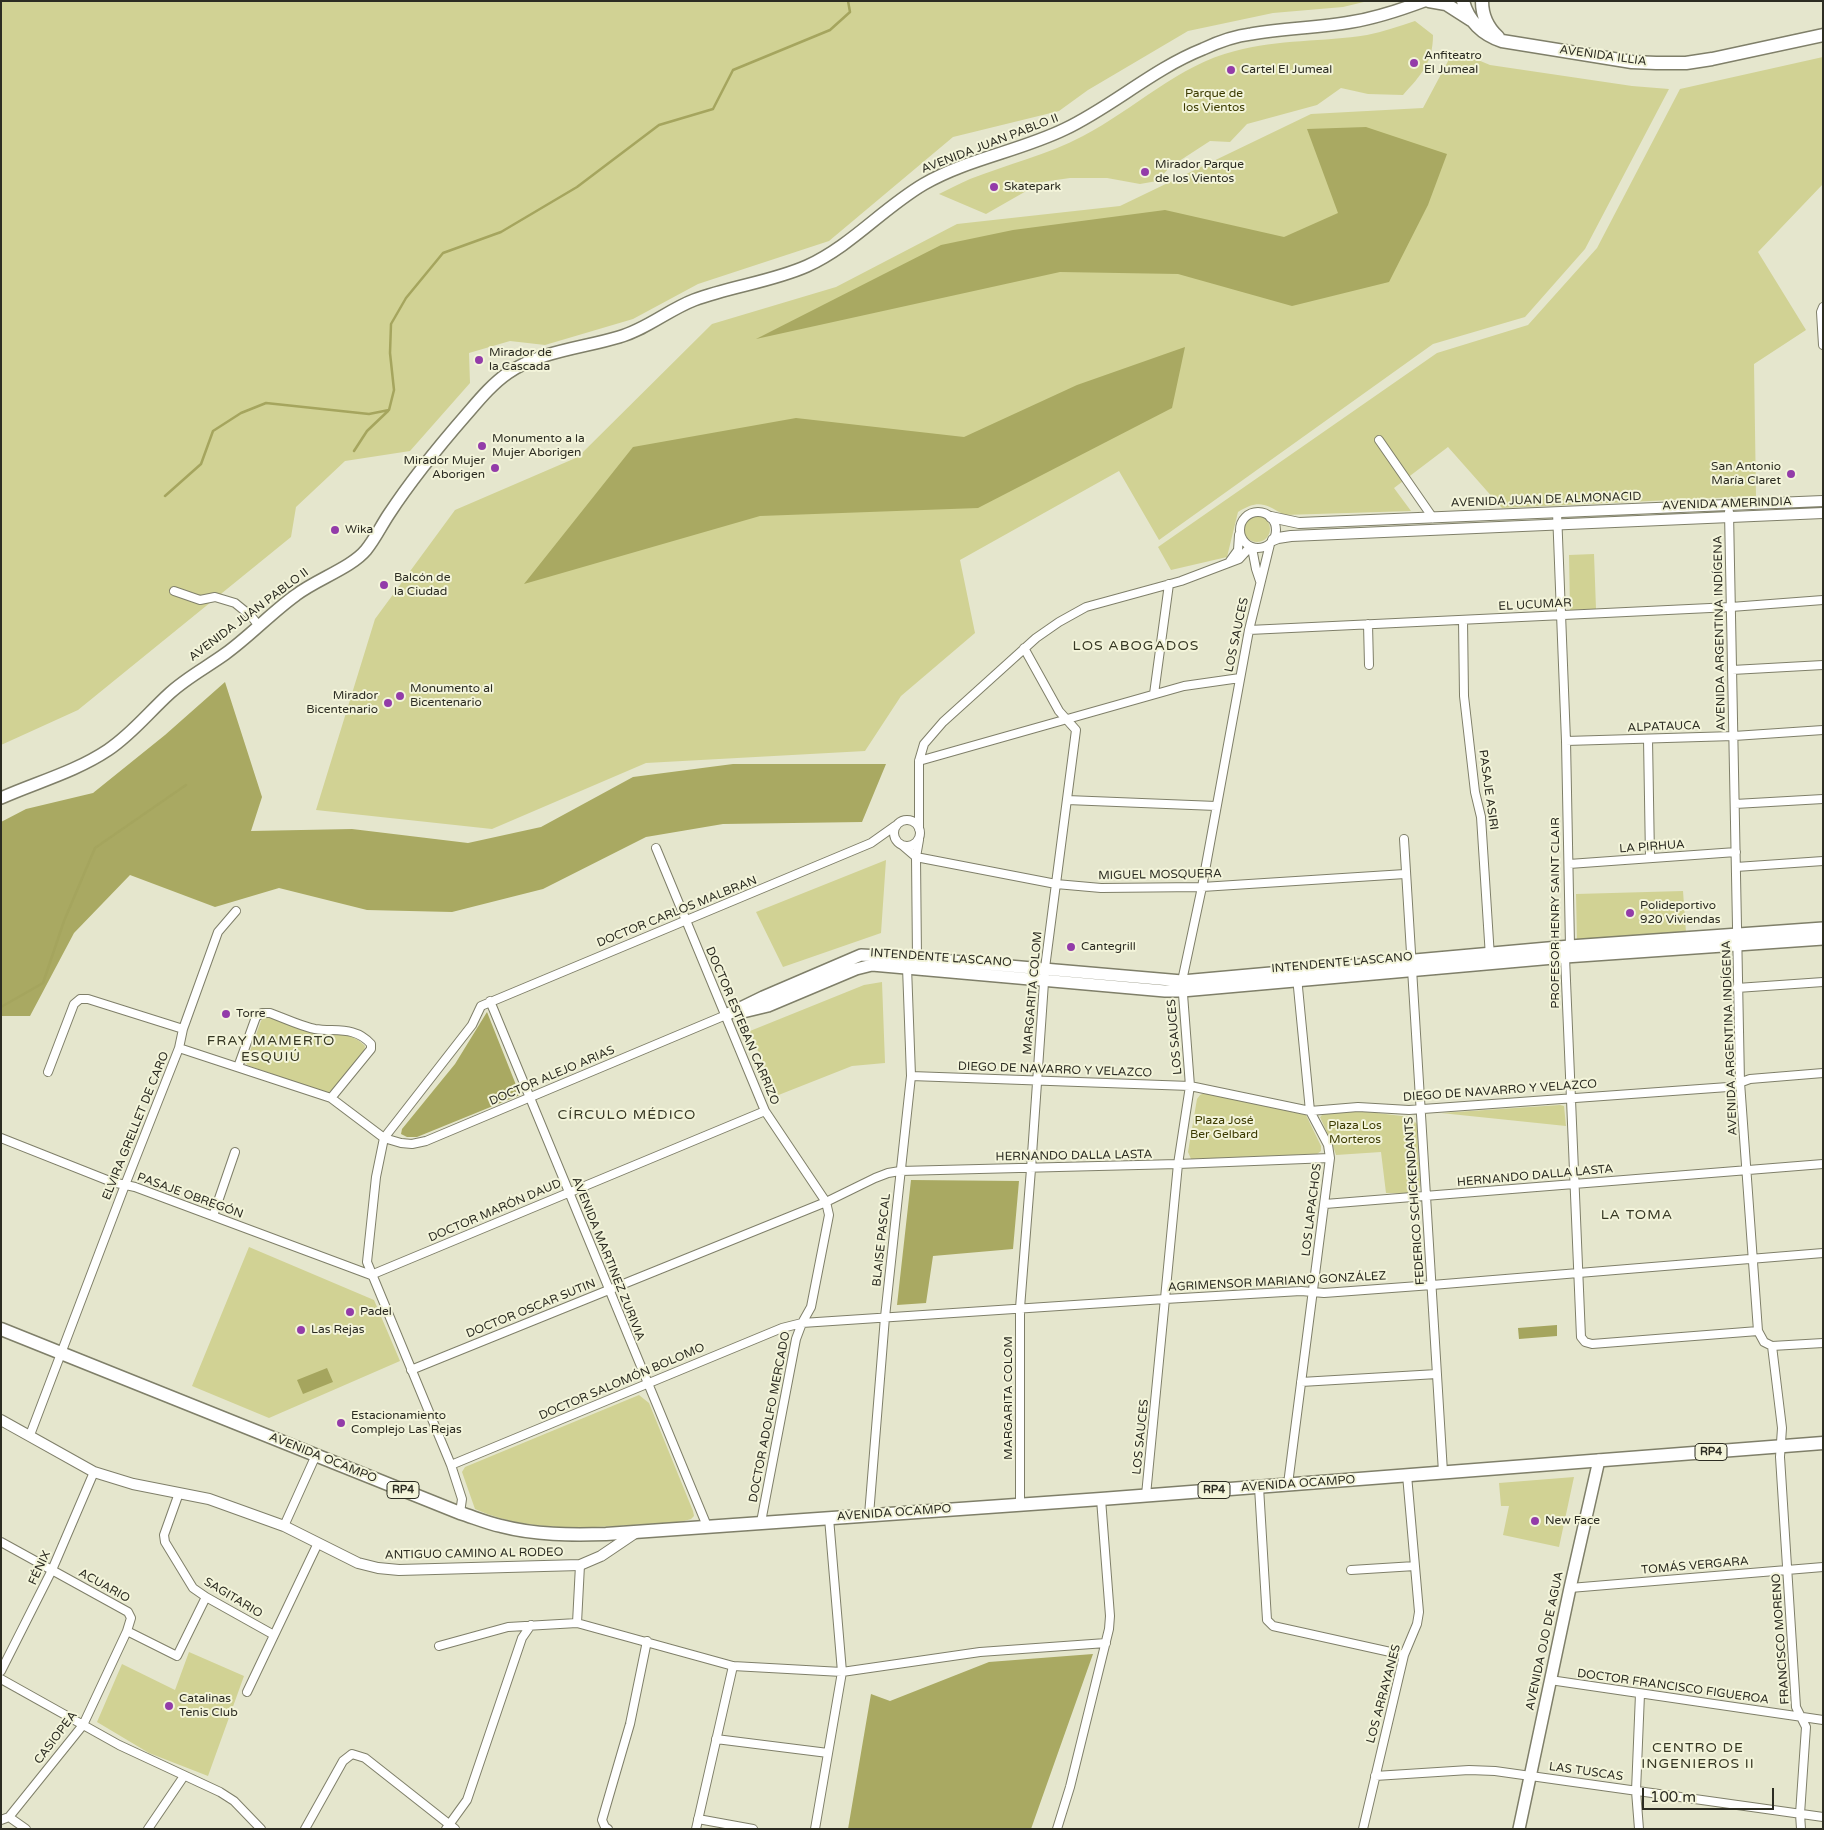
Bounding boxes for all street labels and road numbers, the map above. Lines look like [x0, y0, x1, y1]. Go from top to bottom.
street label: AVENIDA ILLIA [1558, 43, 1648, 69]
street label: AVENIDA JUAN PABLO II [919, 111, 1061, 177]
street label: AVENIDA JUAN DE ALMONACID [1450, 489, 1642, 511]
street label: AVENIDA AMERINDIA [1662, 495, 1792, 513]
street label: AVENIDA ARGENTINA INDÍGENA [1711, 535, 1729, 731]
street label: AVENIDA JUAN PABLO II [186, 565, 312, 665]
street label: LOS SAUCES [1222, 596, 1252, 674]
street label: EL UCUMAR [1498, 596, 1572, 614]
street label: ALPATAUCA [1627, 719, 1701, 735]
street label: PASAJE ASIRI [1475, 749, 1501, 831]
street label: PROFESOR HENRY SAINT CLAIR [1549, 817, 1563, 1009]
street label: LA PIRHUA [1619, 838, 1685, 856]
street label: MIGUEL MOSQUERA [1098, 867, 1222, 883]
street label: DOCTOR CARLOS MALBRAN [595, 873, 759, 951]
street label: MARGARITA COLOM [1020, 931, 1046, 1055]
street label: AVENIDA ARGENTINA INDÍGENA [1719, 940, 1741, 1136]
street label: DOCTOR ESTEBAN CARRIZO [702, 945, 782, 1107]
street label: INTENDENTE LASCANO [870, 946, 1012, 970]
street label: INTENDENTE LASCANO [1271, 950, 1413, 976]
street label: LOS SAUCES [1165, 999, 1185, 1075]
street label: DOCTOR ALEJO ARIAS [487, 1043, 617, 1109]
street label: ELVIRA GRELLET DE CARO [100, 1050, 172, 1202]
street label: DIEGO DE NAVARRO Y VELAZCO [958, 1059, 1152, 1081]
street label: DIEGO DE NAVARRO Y VELAZCO [1403, 1077, 1597, 1105]
street label: FEDERICO SCHICKENDANTS [1402, 1116, 1428, 1286]
street label: HERNANDO DALLA LASTA [995, 1147, 1153, 1165]
street label: HERNANDO DALLA LASTA [1456, 1162, 1614, 1190]
street label: LOS LAPACHOS [1299, 1163, 1325, 1257]
street label: PASAJE OBREGÓN [135, 1170, 245, 1222]
street label: AVENIDA MARTINEZ ZURIVIA [568, 1175, 648, 1343]
street label: DOCTOR MARÓN DAUD [426, 1176, 564, 1246]
street label: BLAISE PASCAL [870, 1193, 894, 1287]
street label: AGRIMENSOR MARIANO GONZÁLEZ [1167, 1269, 1387, 1295]
street label: DOCTOR OSCAR SUTIN [464, 1276, 598, 1342]
street label: DOCTOR ADOLFO MERCADO [746, 1330, 794, 1504]
street label: MARGARITA COLOM [1002, 1336, 1016, 1460]
street label: DOCTOR SALOMÓN BOLOMO [537, 1340, 707, 1424]
street label: LOS SAUCES [1130, 1399, 1152, 1475]
street label: AVENIDA OCAMPO [267, 1430, 379, 1486]
road number: RP4 [1695, 1444, 1727, 1460]
street label: AVENIDA OCAMPO [1240, 1473, 1356, 1495]
road number: RP4 [387, 1482, 419, 1498]
road number: RP4 [1198, 1482, 1230, 1498]
street label: AVENIDA OCAMPO [836, 1502, 952, 1524]
street label: ANTIGUO CAMINO AL RODEO [385, 1545, 563, 1563]
street label: FÉNIX [26, 1549, 54, 1587]
street label: TOMÁS VERGARA [1641, 1554, 1749, 1578]
street label: ACUARIO [76, 1566, 132, 1606]
street label: AVENIDA OJO DE AGUA [1523, 1570, 1567, 1712]
street label: FRANCISCO MORENO [1769, 1573, 1793, 1705]
street label: SAGITARIO [201, 1575, 265, 1621]
street label: LOS ARRAYANES [1364, 1643, 1404, 1745]
street label: DOCTOR FRANCISCO FIGUEROA [1576, 1666, 1770, 1708]
street label: CASIOPEA [31, 1709, 81, 1767]
street label: LAS TUSCAS [1548, 1760, 1624, 1784]

